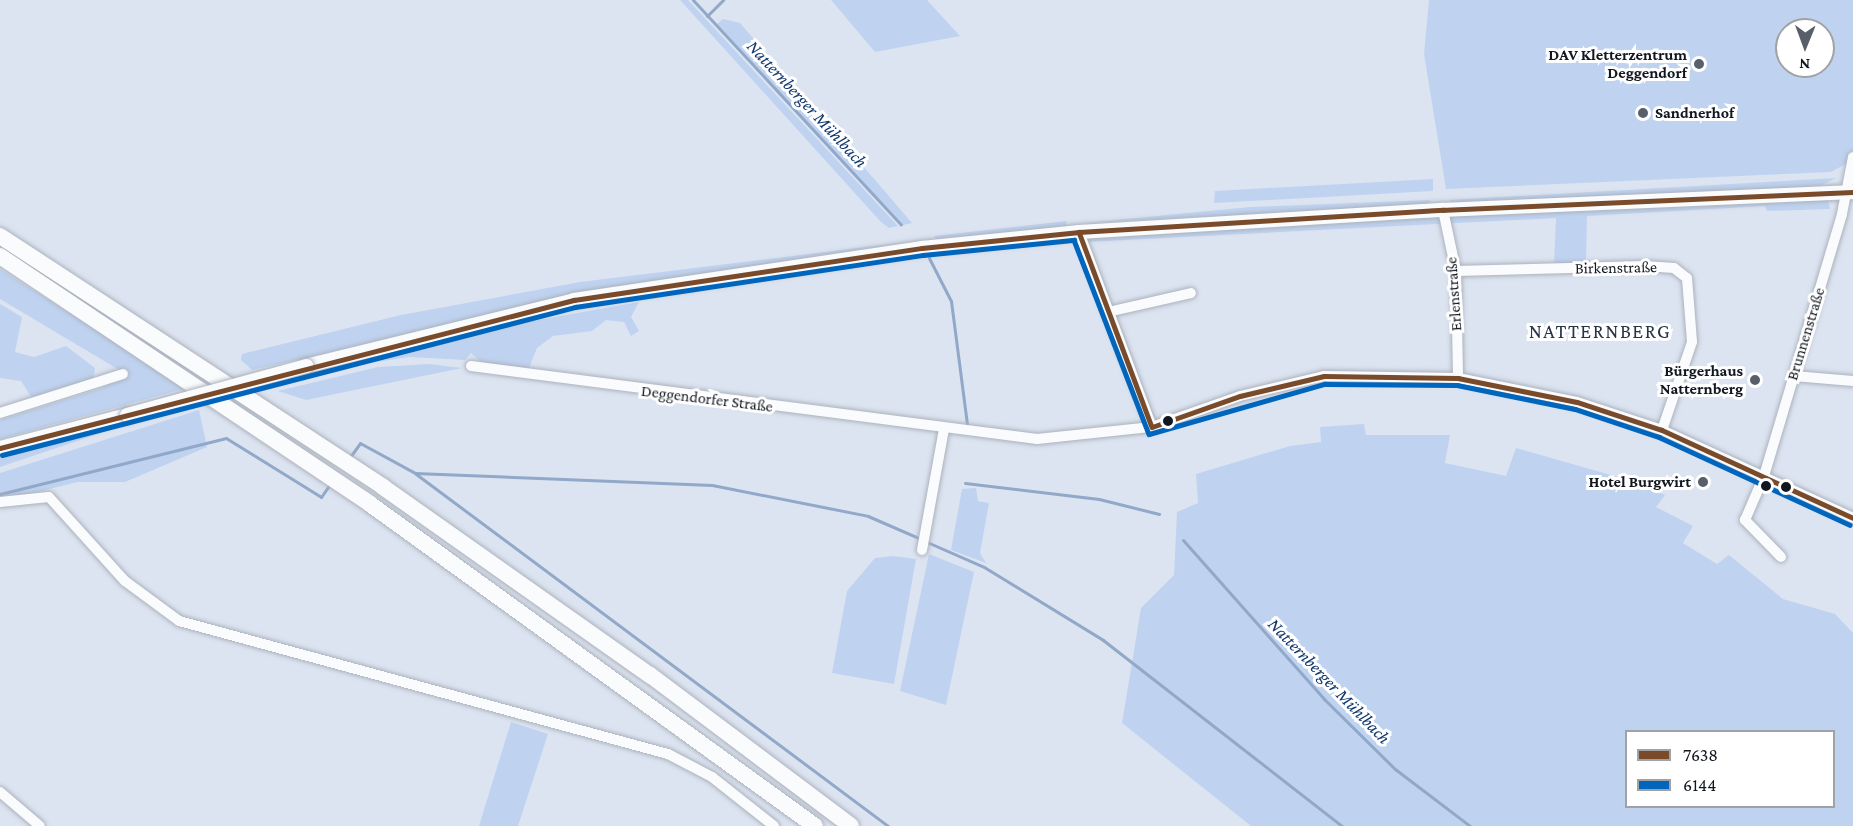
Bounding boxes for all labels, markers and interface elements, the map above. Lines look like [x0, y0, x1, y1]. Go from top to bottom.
north arrow [1775, 18, 1835, 78]
water label: Natternberger Mühlbach [742, 36, 872, 172]
place label: DAV Kletterzentrum Deggendorf [1548, 45, 1687, 83]
text: N [1799, 56, 1810, 73]
marker: DAV Kletterzentrum Deggendorf [1692, 57, 1706, 71]
place label: Sandnerhof [1655, 103, 1734, 123]
marker: Sandnerhof [1636, 106, 1650, 120]
street label: Erlenstraße [1442, 256, 1466, 332]
street label: Birkenstraße [1575, 258, 1657, 278]
street label: Brunnenstraße [1783, 285, 1829, 383]
district label: NATTERNBERG [1529, 319, 1671, 343]
place label: Bürgerhaus Natternberg [1660, 361, 1743, 399]
marker: Bürgerhaus Natternberg [1748, 373, 1762, 387]
street label: Deggendorfer Straße [640, 381, 774, 417]
unlabelled marker [1162, 415, 1174, 427]
place label: Hotel Burgwirt [1589, 472, 1691, 492]
marker: Hotel Burgwirt [1696, 475, 1710, 489]
unlabelled marker [1760, 480, 1772, 492]
unlabelled marker [1780, 481, 1792, 493]
water label: Natternberger Mühlbach [1263, 614, 1395, 748]
legend [1625, 730, 1835, 808]
text: 7638 [1683, 745, 1718, 765]
text: 6144 [1683, 775, 1717, 795]

